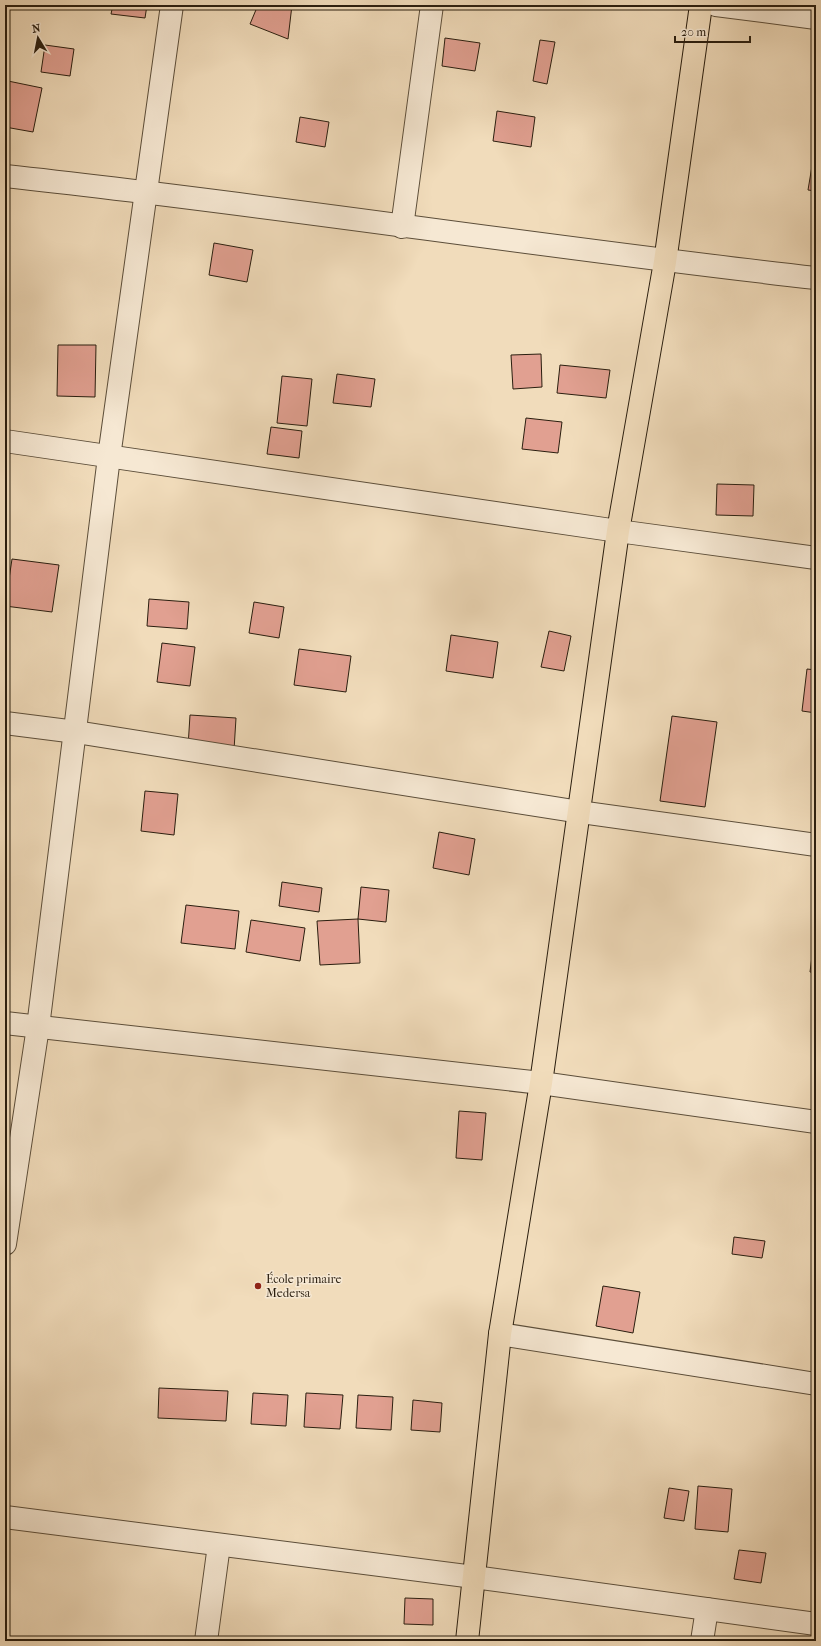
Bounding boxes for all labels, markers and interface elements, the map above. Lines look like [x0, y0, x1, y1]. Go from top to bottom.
north arrow [18, 18, 58, 58]
scale bar [675, 18, 750, 44]
text: N [31, 21, 42, 36]
text: 20 m [681, 25, 706, 39]
place label: École primaire Medersa [266, 1271, 342, 1300]
marker: École primaire Medersa [253, 1281, 263, 1291]

